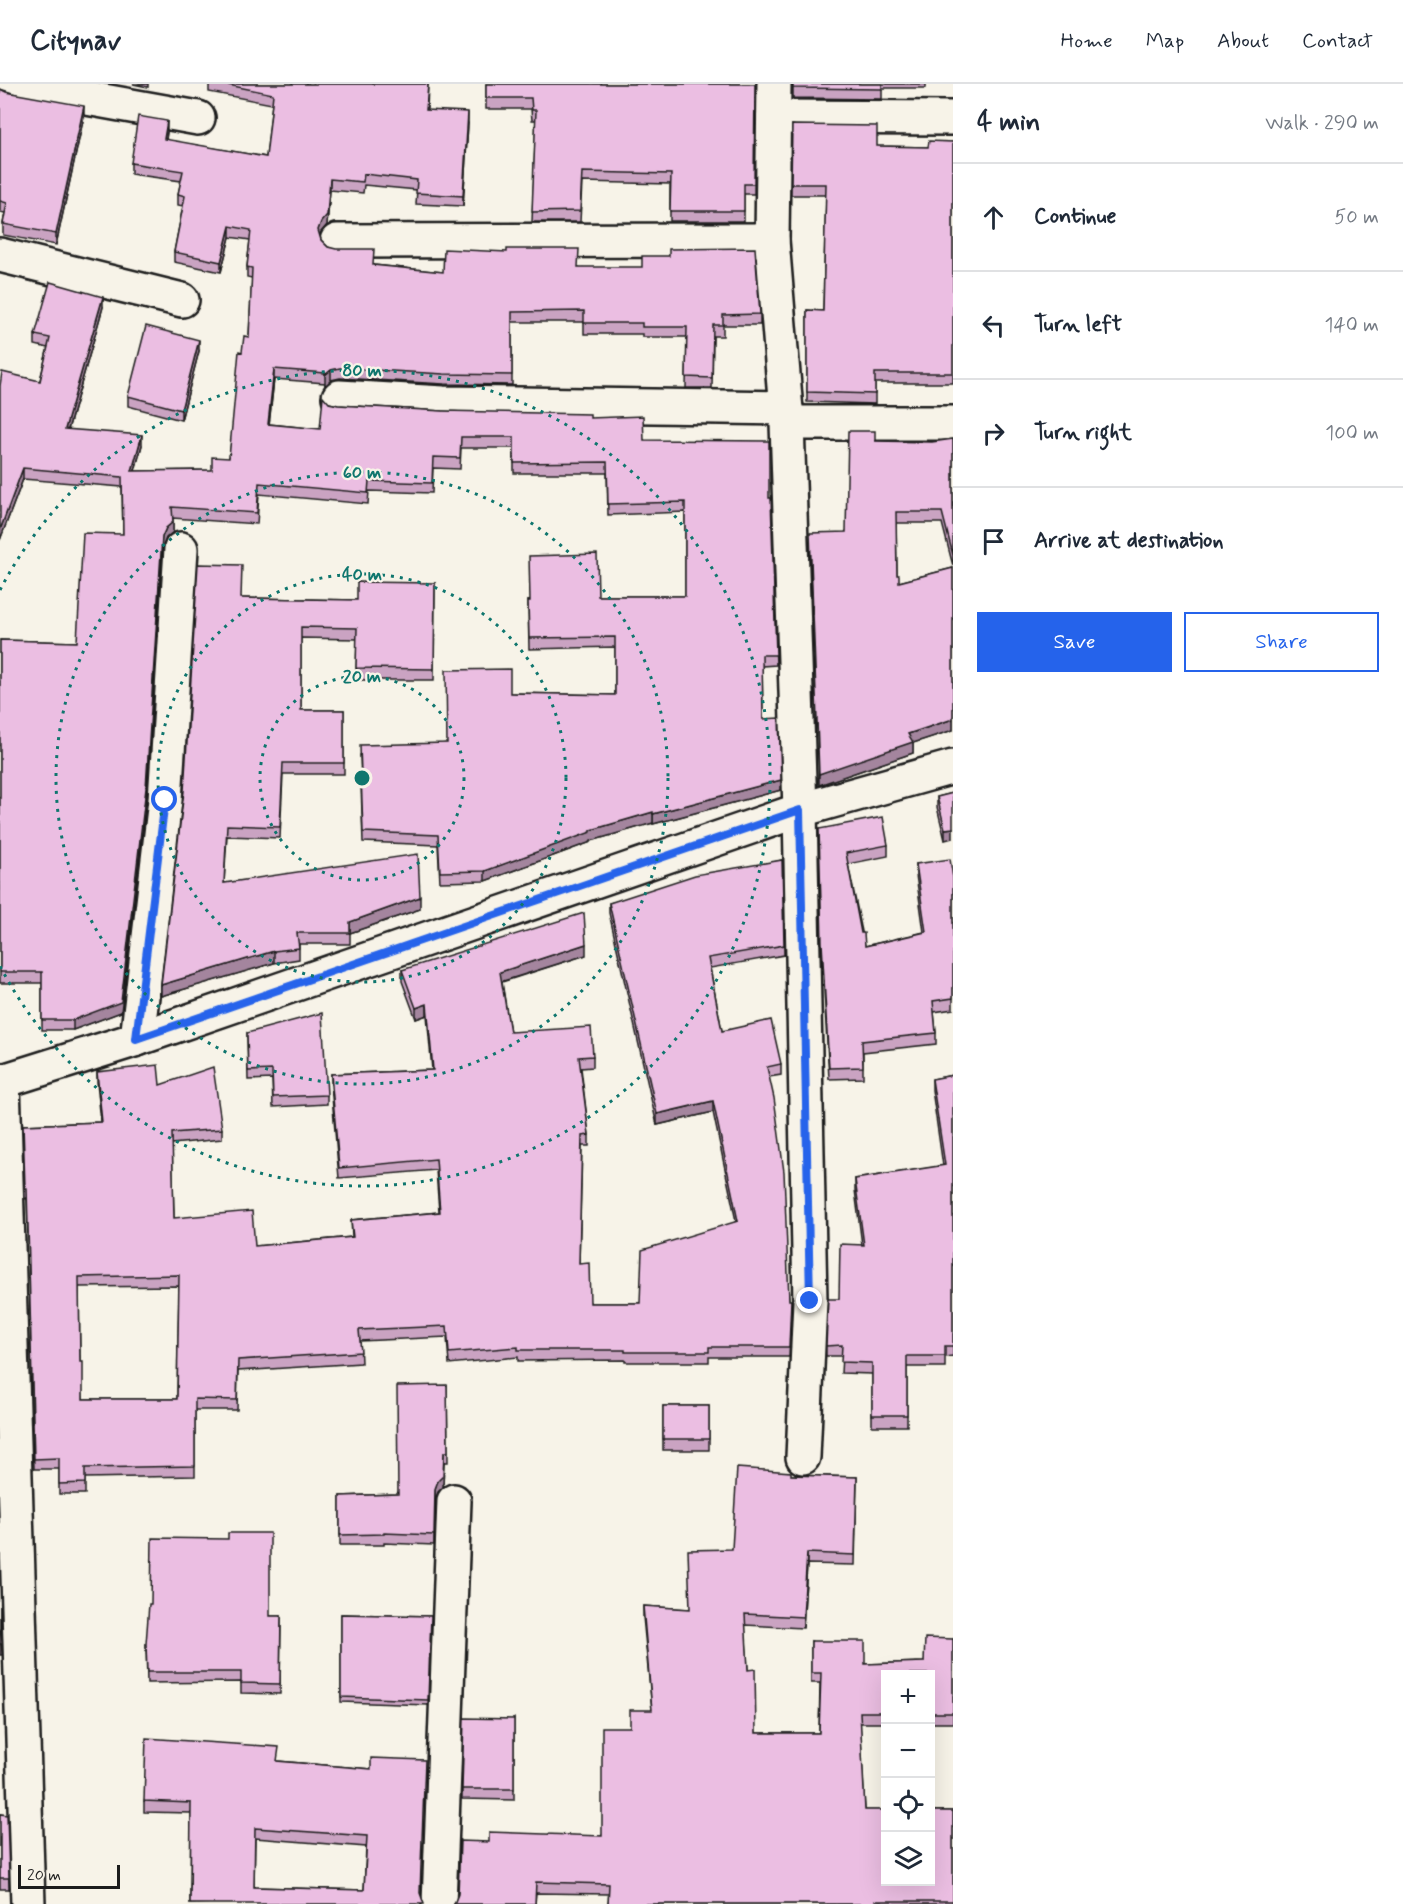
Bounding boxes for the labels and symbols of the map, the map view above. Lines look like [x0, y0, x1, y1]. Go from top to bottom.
text: 80 m [342, 359, 382, 383]
text: 60 m [343, 461, 381, 485]
text: 40 m [342, 563, 382, 587]
text: 20 m [343, 665, 381, 689]
centre of rings [352, 768, 372, 788]
route start [151, 786, 177, 812]
route end [796, 1287, 822, 1313]
scale bar [18, 1862, 120, 1890]

